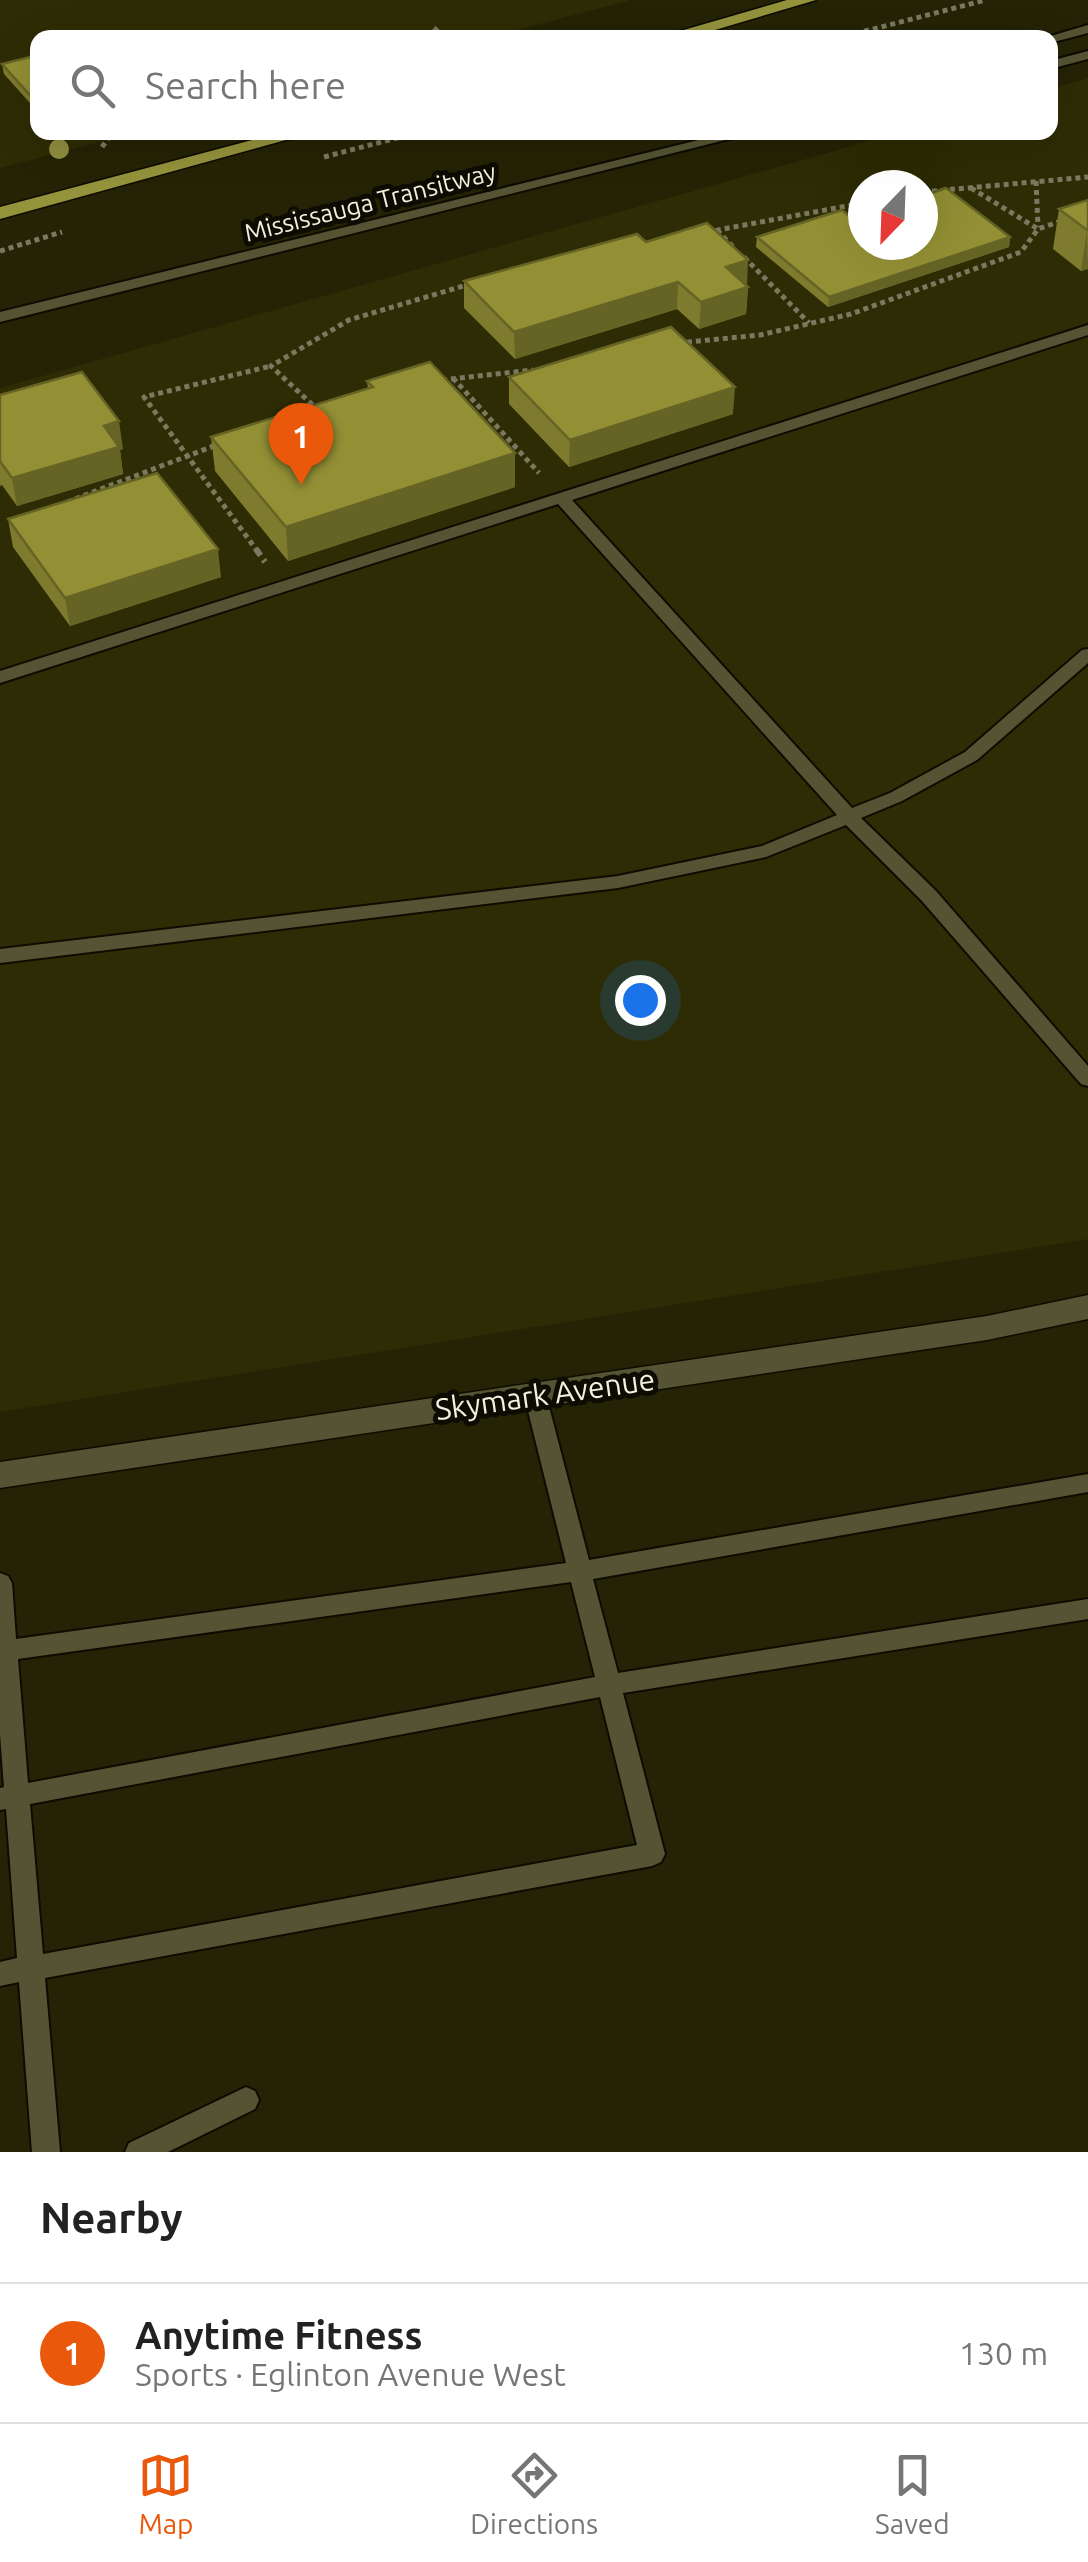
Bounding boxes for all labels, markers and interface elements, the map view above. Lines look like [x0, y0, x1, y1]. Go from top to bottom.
search box [30, 30, 1058, 140]
icon: search [65, 58, 120, 113]
text: Search here [145, 64, 346, 106]
street label: Mississauga Transitway [241, 157, 499, 247]
north arrow [848, 170, 938, 260]
pin: 1 [268, 402, 334, 485]
your location [615, 975, 666, 1026]
street label: Skymark Avenue [433, 1362, 657, 1426]
text: Nearby [40, 2194, 183, 2241]
text: Anytime Fitness [135, 2314, 422, 2356]
text: 1 [63, 2335, 82, 2371]
text: 130 m [959, 2335, 1048, 2371]
text: Sports · Eglinton Avenue West [135, 2356, 566, 2392]
tab: Map [138, 2448, 194, 2539]
tab: Directions [470, 2448, 598, 2539]
tab: Saved [875, 2448, 950, 2539]

